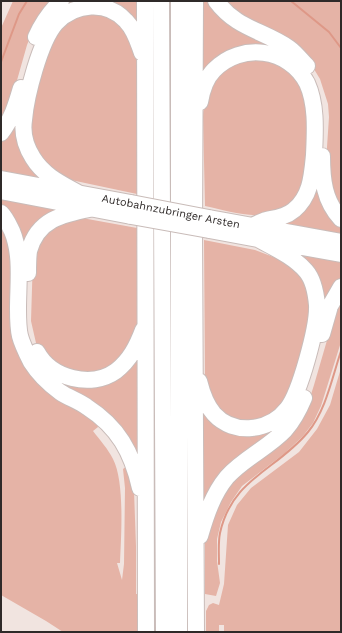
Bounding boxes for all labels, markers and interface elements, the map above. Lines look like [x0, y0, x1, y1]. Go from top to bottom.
street label: Autobahnzubringer Arsten [101, 192, 241, 231]

